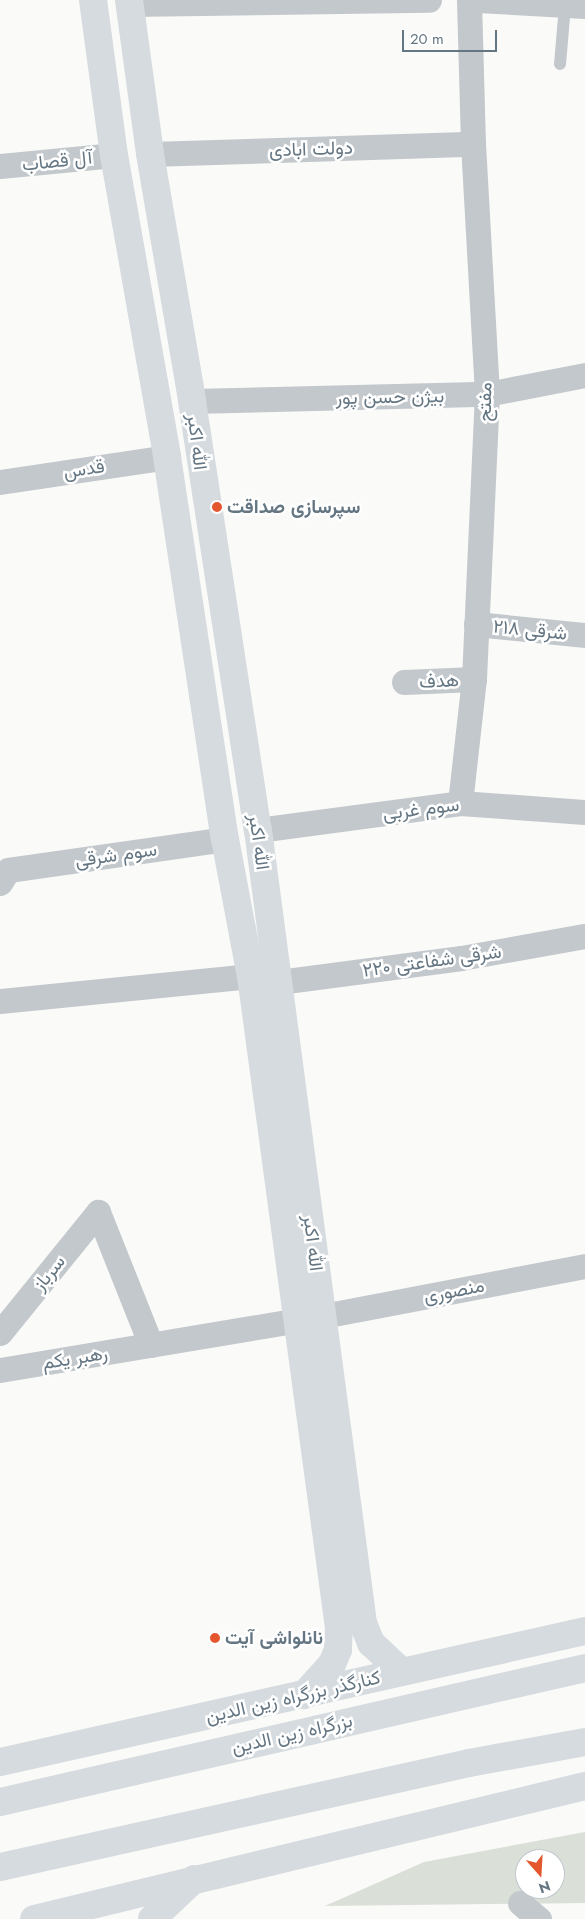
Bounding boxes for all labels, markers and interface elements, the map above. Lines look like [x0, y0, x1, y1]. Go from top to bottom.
scale bar [405, 20, 500, 52]
text: 20 m [410, 28, 444, 50]
street label: دولت ابادی [269, 136, 353, 162]
street label: آل قصاب [21, 146, 93, 176]
street label: مفتح [473, 382, 497, 422]
street label: بیژن حسن پور [336, 385, 444, 409]
street label: الله اکبر [182, 413, 212, 471]
street label: قدس [62, 455, 106, 483]
place label: سپرسازی صداقت [227, 496, 360, 518]
marker: سپرسازی صداقت [211, 501, 223, 513]
street label: ۲۱۸ شرقی [492, 615, 568, 645]
street label: هدف [419, 669, 459, 693]
street label: سوم غربی [381, 793, 461, 825]
street label: الله اکبر [244, 812, 274, 872]
street label: سوم شرقی [74, 838, 158, 872]
street label: ۲۲۰ شرقی شفاعتی [361, 940, 503, 982]
street label: الله اکبر [298, 1214, 328, 1272]
street label: سرباز [28, 1251, 70, 1295]
street label: منصوری [422, 1274, 486, 1308]
street label: رهبر یکم [41, 1342, 109, 1374]
place label: نانلواشی آیت [225, 1627, 323, 1649]
marker: نانلواشی آیت [209, 1632, 221, 1644]
street label: کنارگذر بزرگراه زین الدین [203, 1666, 383, 1728]
street label: بزرگراه زین الدین [229, 1709, 355, 1759]
north arrow [515, 1849, 565, 1899]
text: N [536, 1876, 553, 1899]

